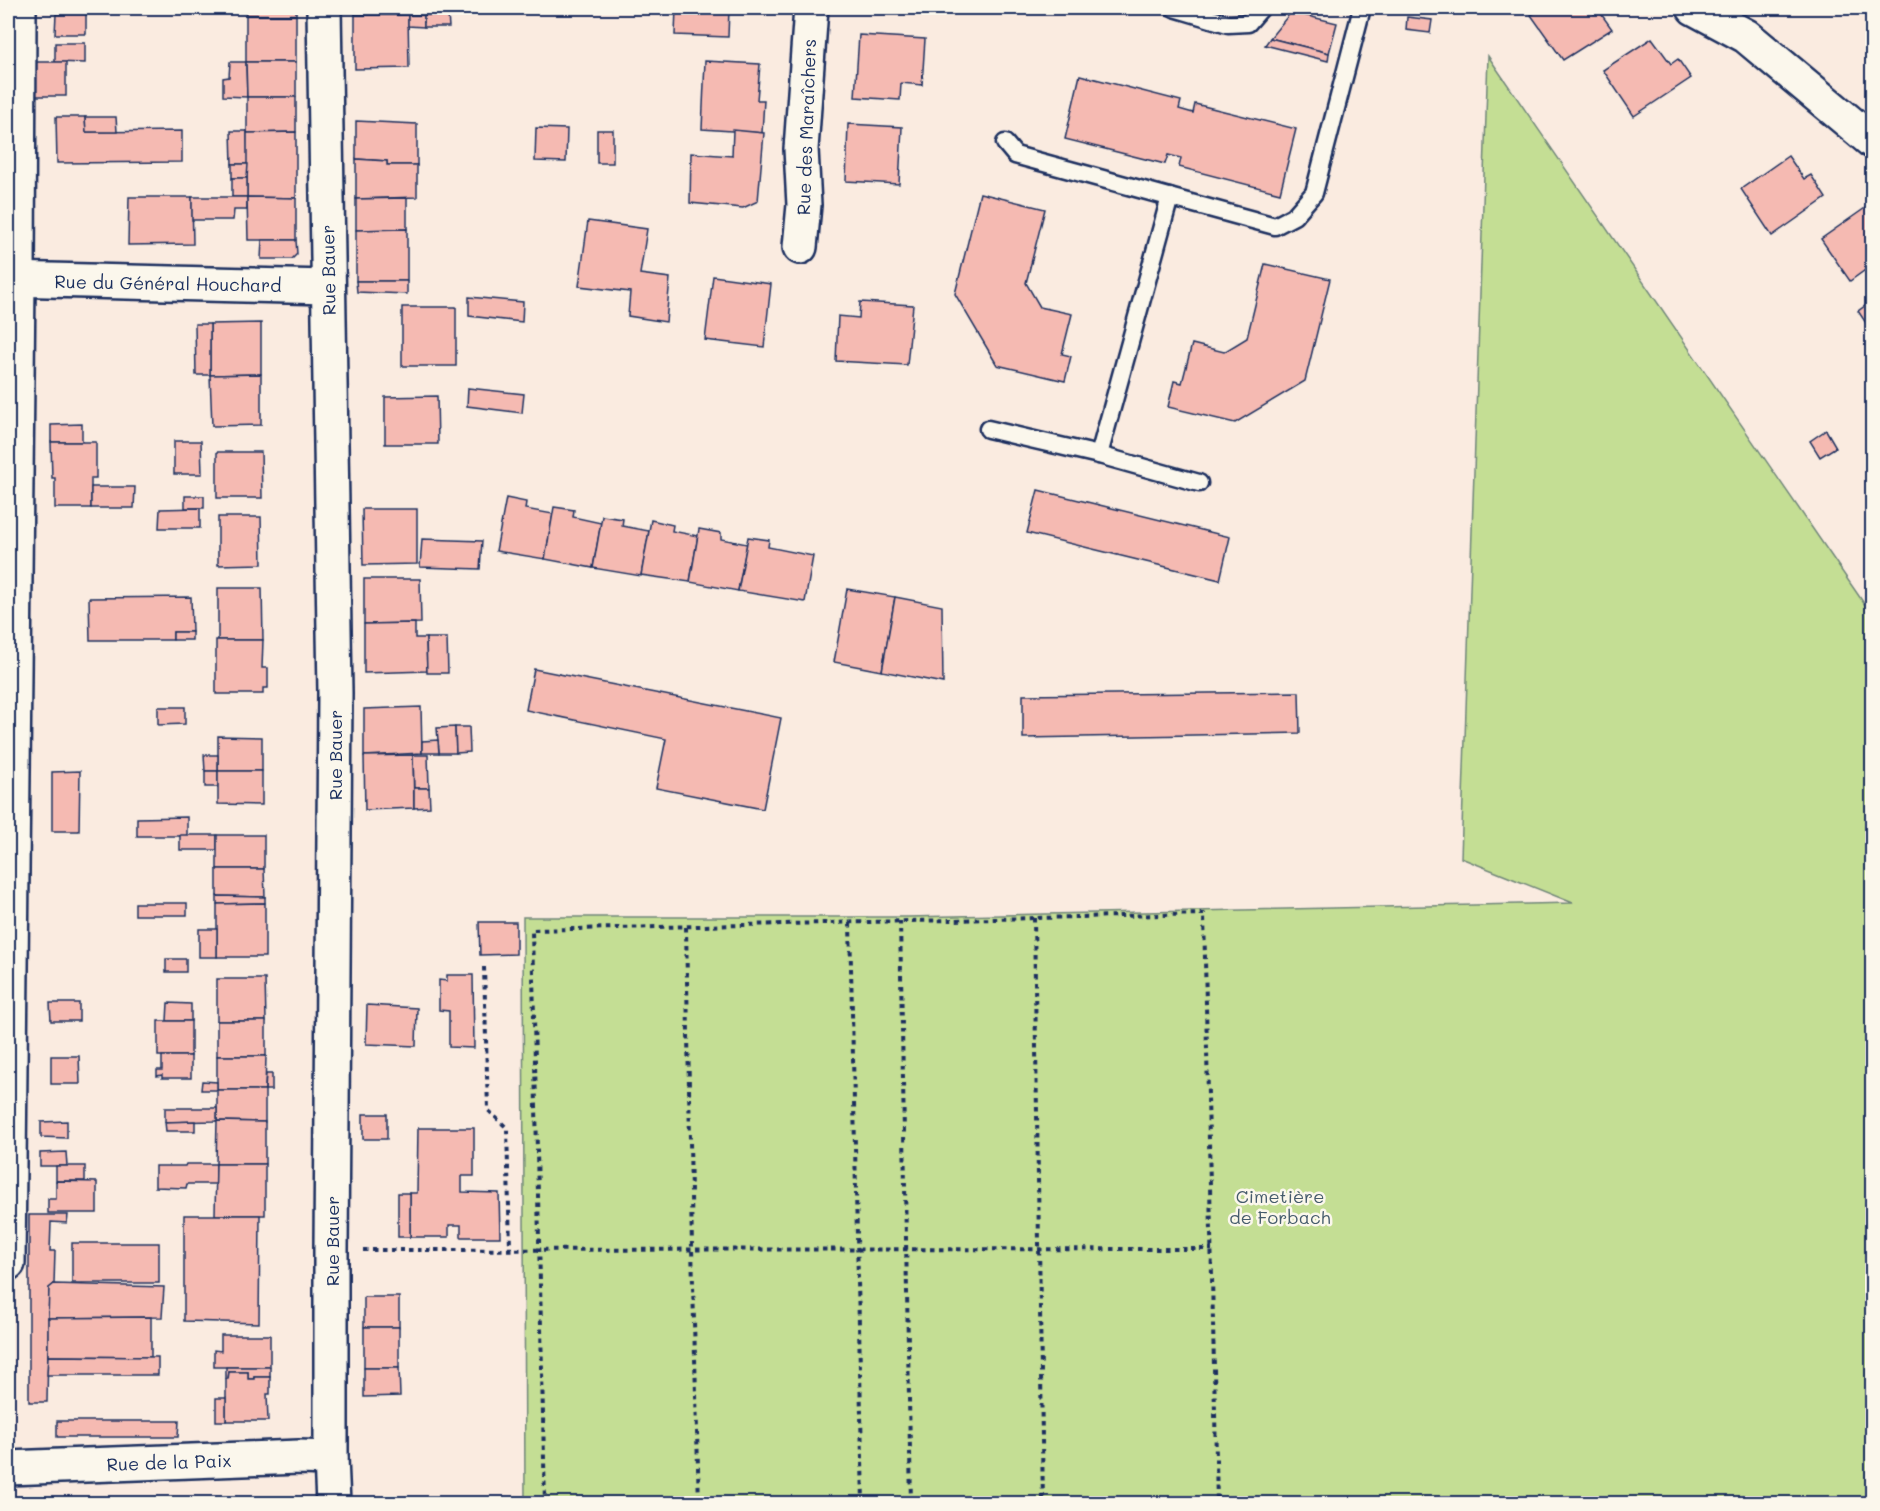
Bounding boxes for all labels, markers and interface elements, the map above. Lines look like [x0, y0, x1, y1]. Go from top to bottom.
street label: Rue des Maraîchers [791, 38, 821, 216]
street label: Rue Bauer [315, 224, 341, 316]
street label: Rue du Général Houchard [54, 269, 282, 297]
street label: Rue Bauer [323, 710, 347, 800]
park label: Cimetière de Forbach [1229, 1184, 1331, 1229]
street label: Rue Bauer [320, 1196, 344, 1286]
street label: Rue de la Paix [106, 1448, 232, 1476]

